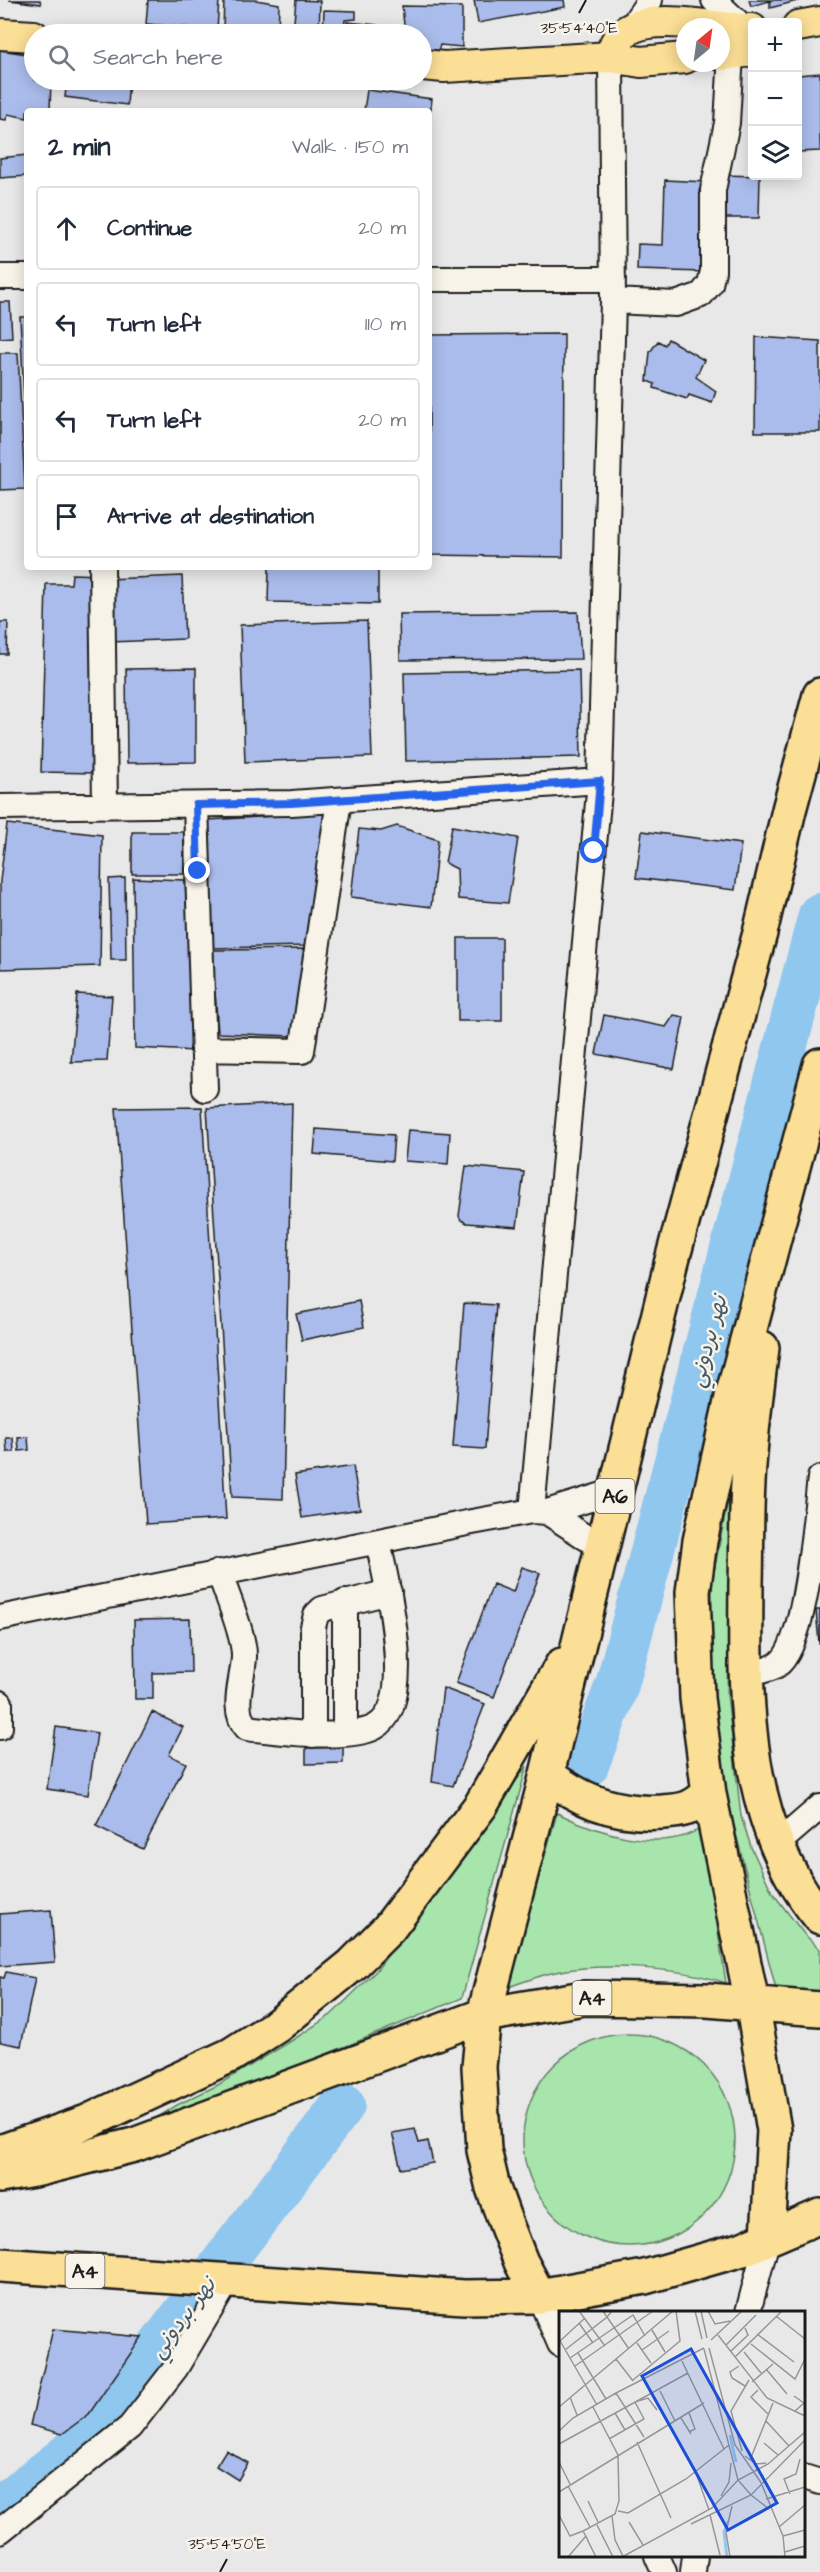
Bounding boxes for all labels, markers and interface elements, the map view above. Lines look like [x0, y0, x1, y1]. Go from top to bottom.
text: 35°54'40"E [541, 18, 618, 39]
north arrow [676, 18, 730, 72]
map controls [748, 18, 802, 180]
button: + [748, 18, 802, 72]
search box [24, 24, 432, 90]
icon: search [45, 41, 78, 74]
text: Search here [93, 42, 223, 73]
button: − [748, 72, 802, 126]
button: layers [748, 126, 802, 180]
text: 2 min [48, 129, 110, 165]
text: Walk · 150 m [292, 133, 408, 161]
icon: ahead [50, 212, 83, 245]
text: Continue [107, 213, 192, 244]
text: 20 m [358, 214, 406, 242]
icon: left [50, 308, 83, 341]
text: Turn left [107, 309, 201, 340]
text: 110 m [365, 310, 406, 338]
icon: left [50, 404, 83, 437]
text: Turn left [107, 405, 201, 436]
text: 20 m [358, 406, 406, 434]
icon: arrive [50, 500, 83, 533]
text: Arrive at destination [107, 501, 314, 532]
route start [580, 837, 606, 863]
route end [184, 857, 210, 883]
water label: نهر بردوني [681, 1290, 739, 1391]
road number: A6 [596, 1479, 634, 1513]
road number: A4 [572, 1981, 612, 2015]
road number: A4 [66, 2254, 104, 2288]
water label: نهر بردوني [143, 2269, 228, 2366]
inset map [559, 2311, 805, 2557]
text: 35°54'50"E [188, 2534, 266, 2555]

